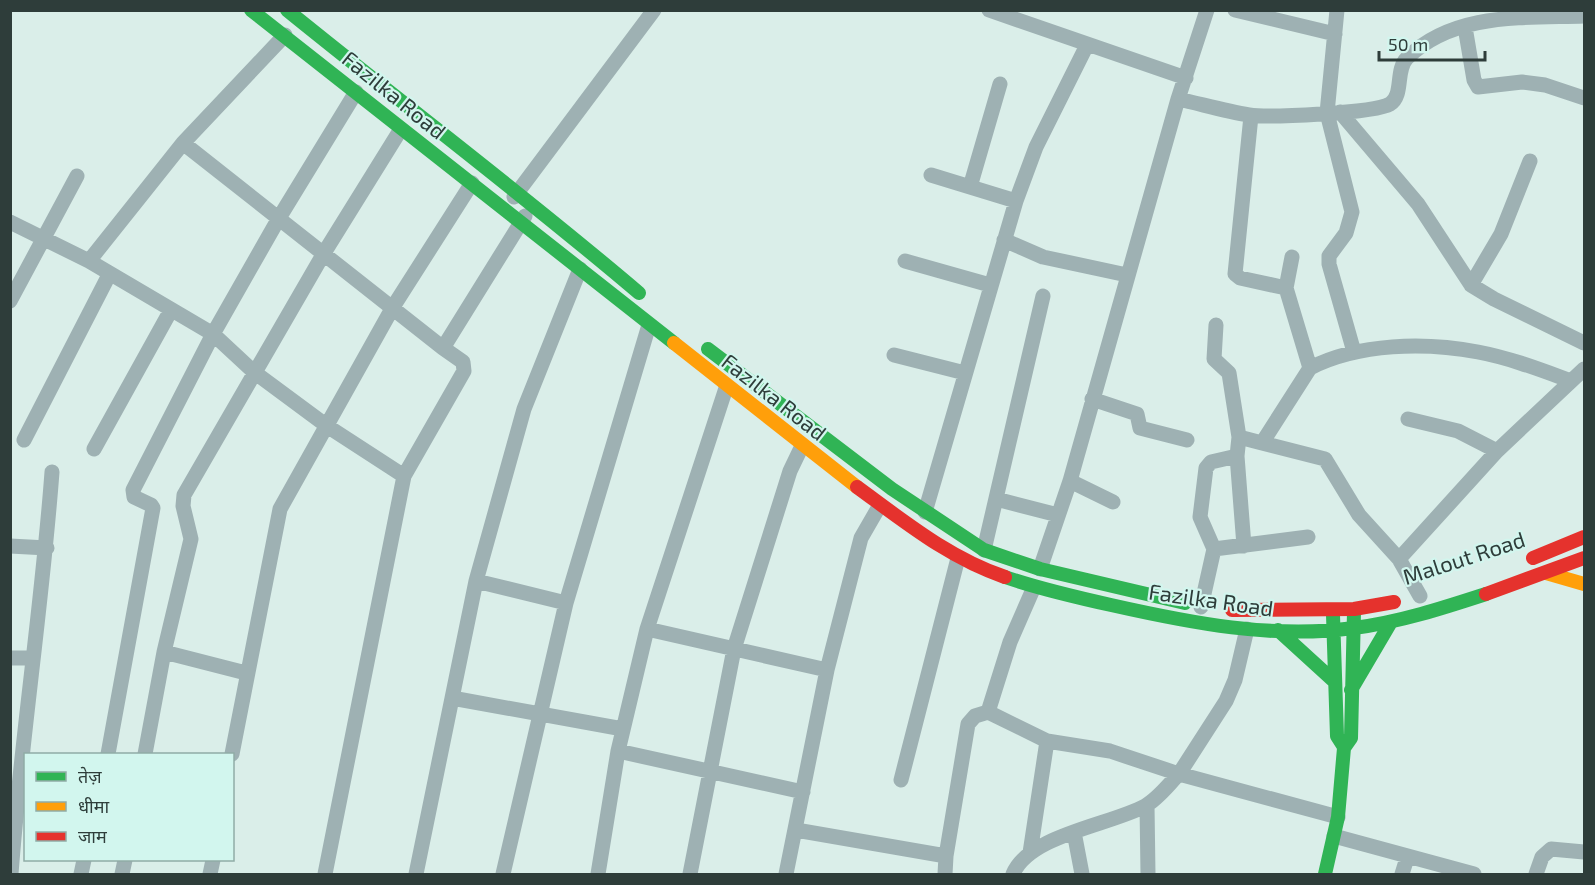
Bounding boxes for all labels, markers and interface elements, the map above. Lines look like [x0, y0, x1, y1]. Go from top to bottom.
scale bar [1379, 24, 1486, 62]
text: 50 m [1388, 33, 1428, 55]
street label: Fazilka Road [338, 45, 452, 144]
street label: Fazilka Road [717, 347, 832, 445]
street label: Malout Road [1399, 525, 1528, 589]
street label: Fazilka Road [1147, 577, 1275, 621]
legend [24, 753, 234, 861]
text: तेज़ [78, 765, 102, 787]
text: धीमा [78, 795, 109, 817]
text: जाम [78, 825, 108, 847]

